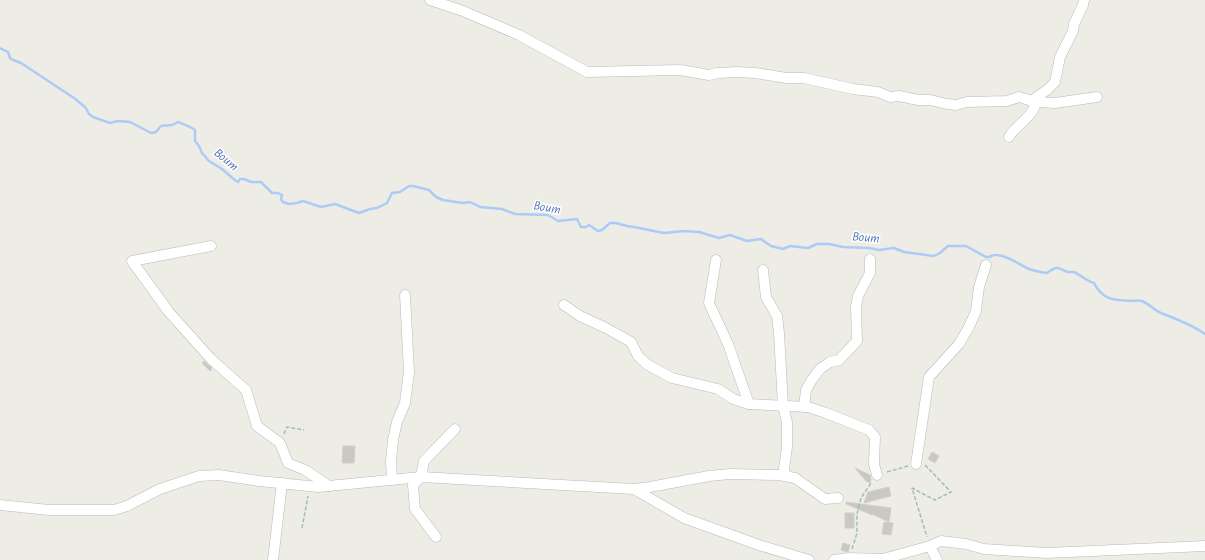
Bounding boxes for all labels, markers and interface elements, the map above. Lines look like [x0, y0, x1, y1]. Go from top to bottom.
water label: Boum [211, 146, 241, 174]
water label: Boum [532, 199, 562, 217]
water label: Boum [852, 230, 880, 246]

